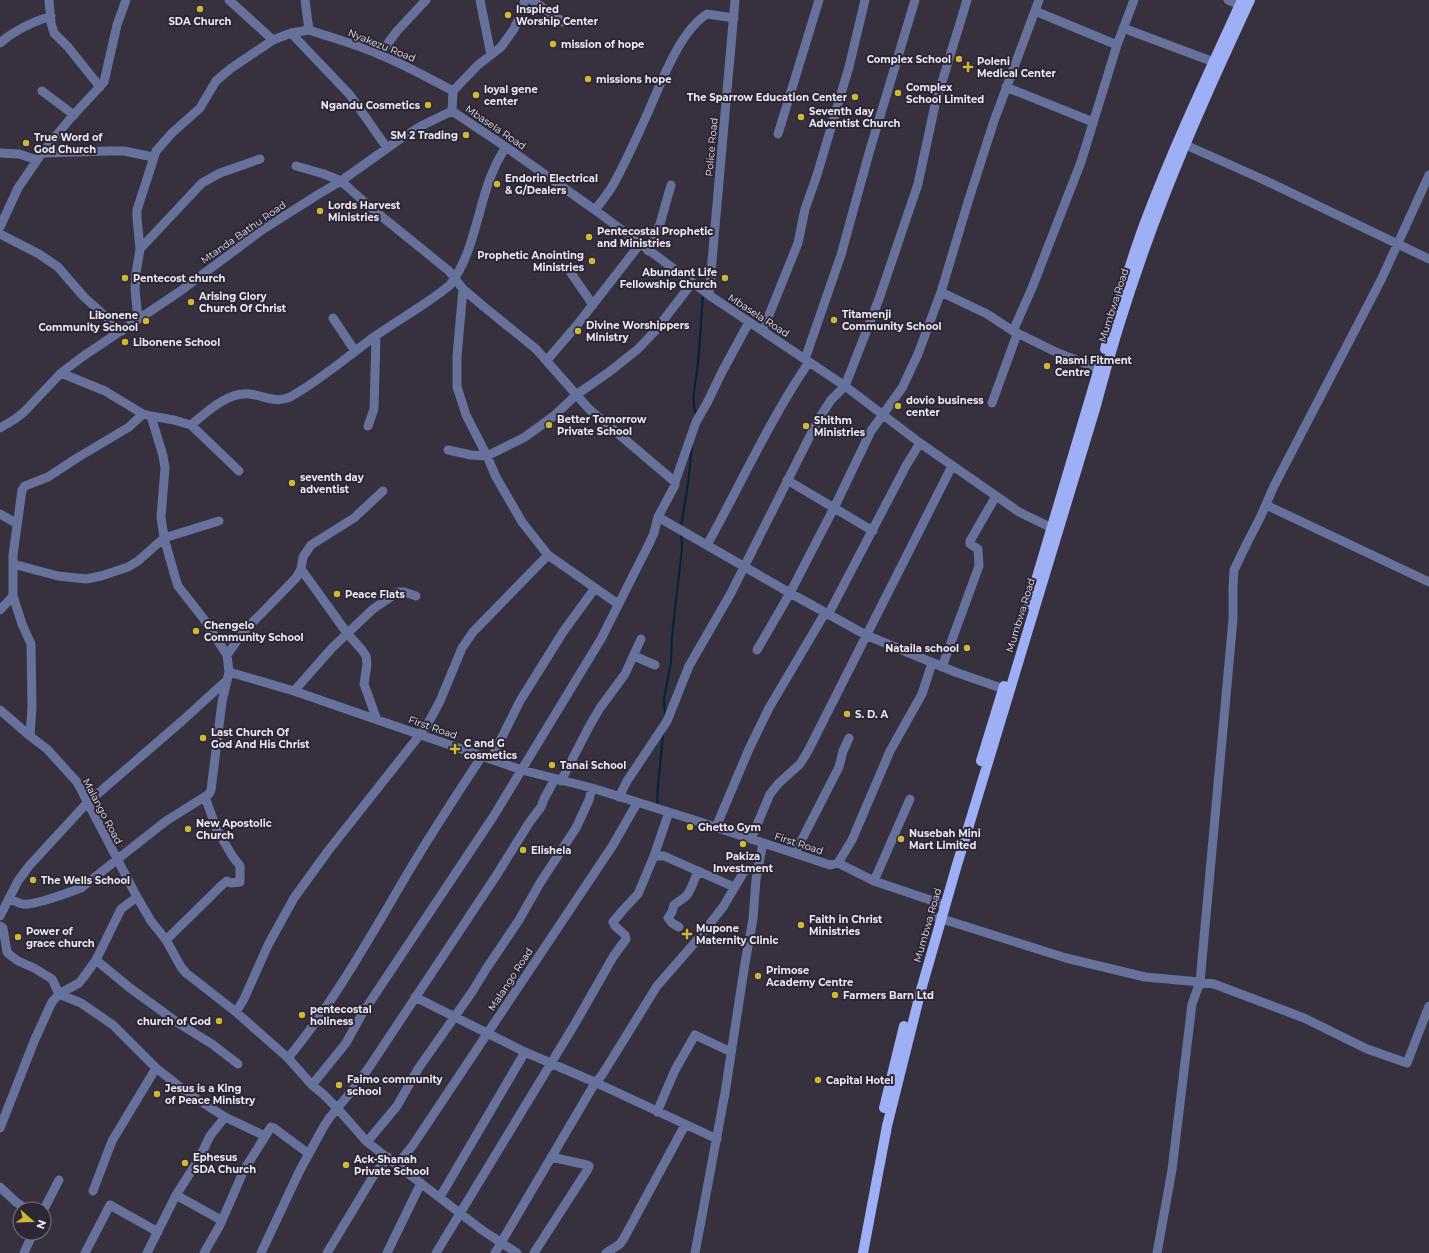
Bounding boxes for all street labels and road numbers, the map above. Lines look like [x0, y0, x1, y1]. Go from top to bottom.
street label: Nyakezu Road [346, 26, 417, 65]
street label: Mbasela Road [463, 102, 529, 153]
street label: Police Road [702, 117, 721, 177]
street label: Mtanda Bathu Road [198, 198, 288, 267]
street label: Mumbwa Road [1095, 267, 1132, 344]
street label: Mbasela Road [726, 291, 792, 340]
street label: Mumbwa Road [1003, 577, 1038, 654]
street label: First Road [407, 713, 459, 742]
street label: Malango Road [80, 776, 125, 846]
street label: First Road [773, 829, 825, 857]
street label: Mumbwa Road [911, 886, 944, 964]
street label: Malango Road [485, 945, 536, 1013]

